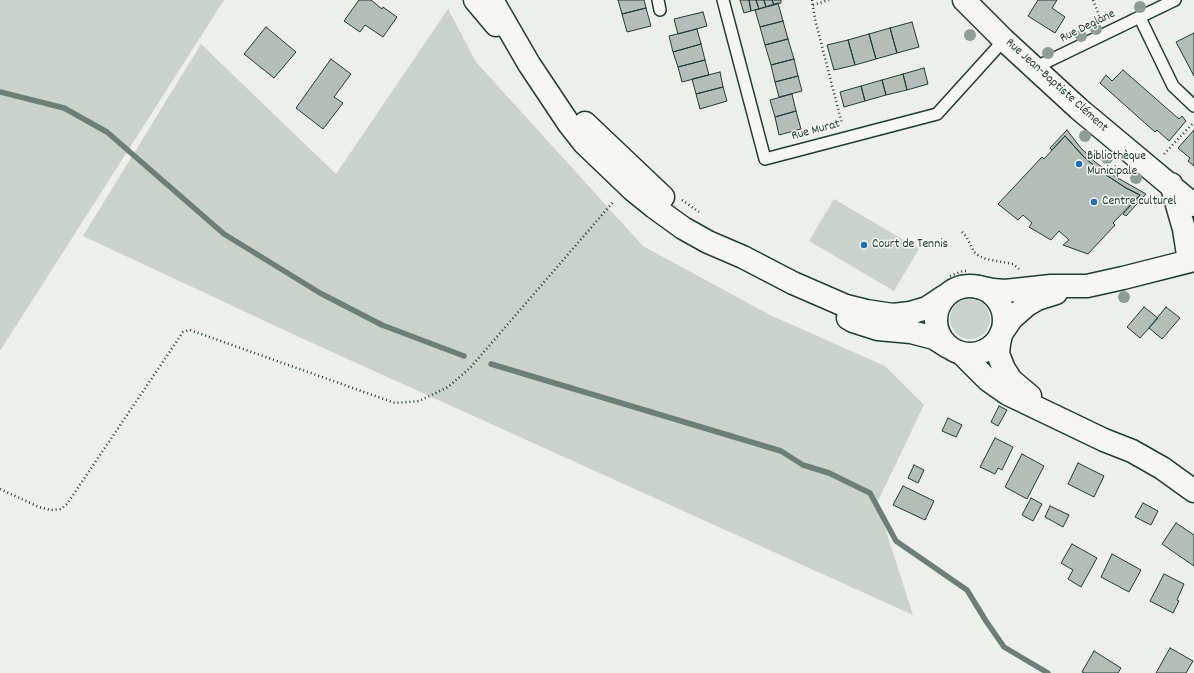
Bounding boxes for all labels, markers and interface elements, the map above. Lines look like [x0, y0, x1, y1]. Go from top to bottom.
street label: Rue Deglane [1058, 7, 1118, 47]
street label: Rue Jean-Baptiste Clément [1002, 36, 1110, 136]
street label: Rue Murat [790, 117, 842, 145]
place label: Bibliothèque Municipale [1087, 149, 1146, 180]
marker: Bibliothèque Municipale [1074, 159, 1084, 169]
place label: Centre culturel [1102, 194, 1176, 210]
marker: Centre culturel [1089, 197, 1099, 207]
place label: Court de Tennis [872, 237, 948, 253]
marker: Court de Tennis [859, 240, 869, 250]

